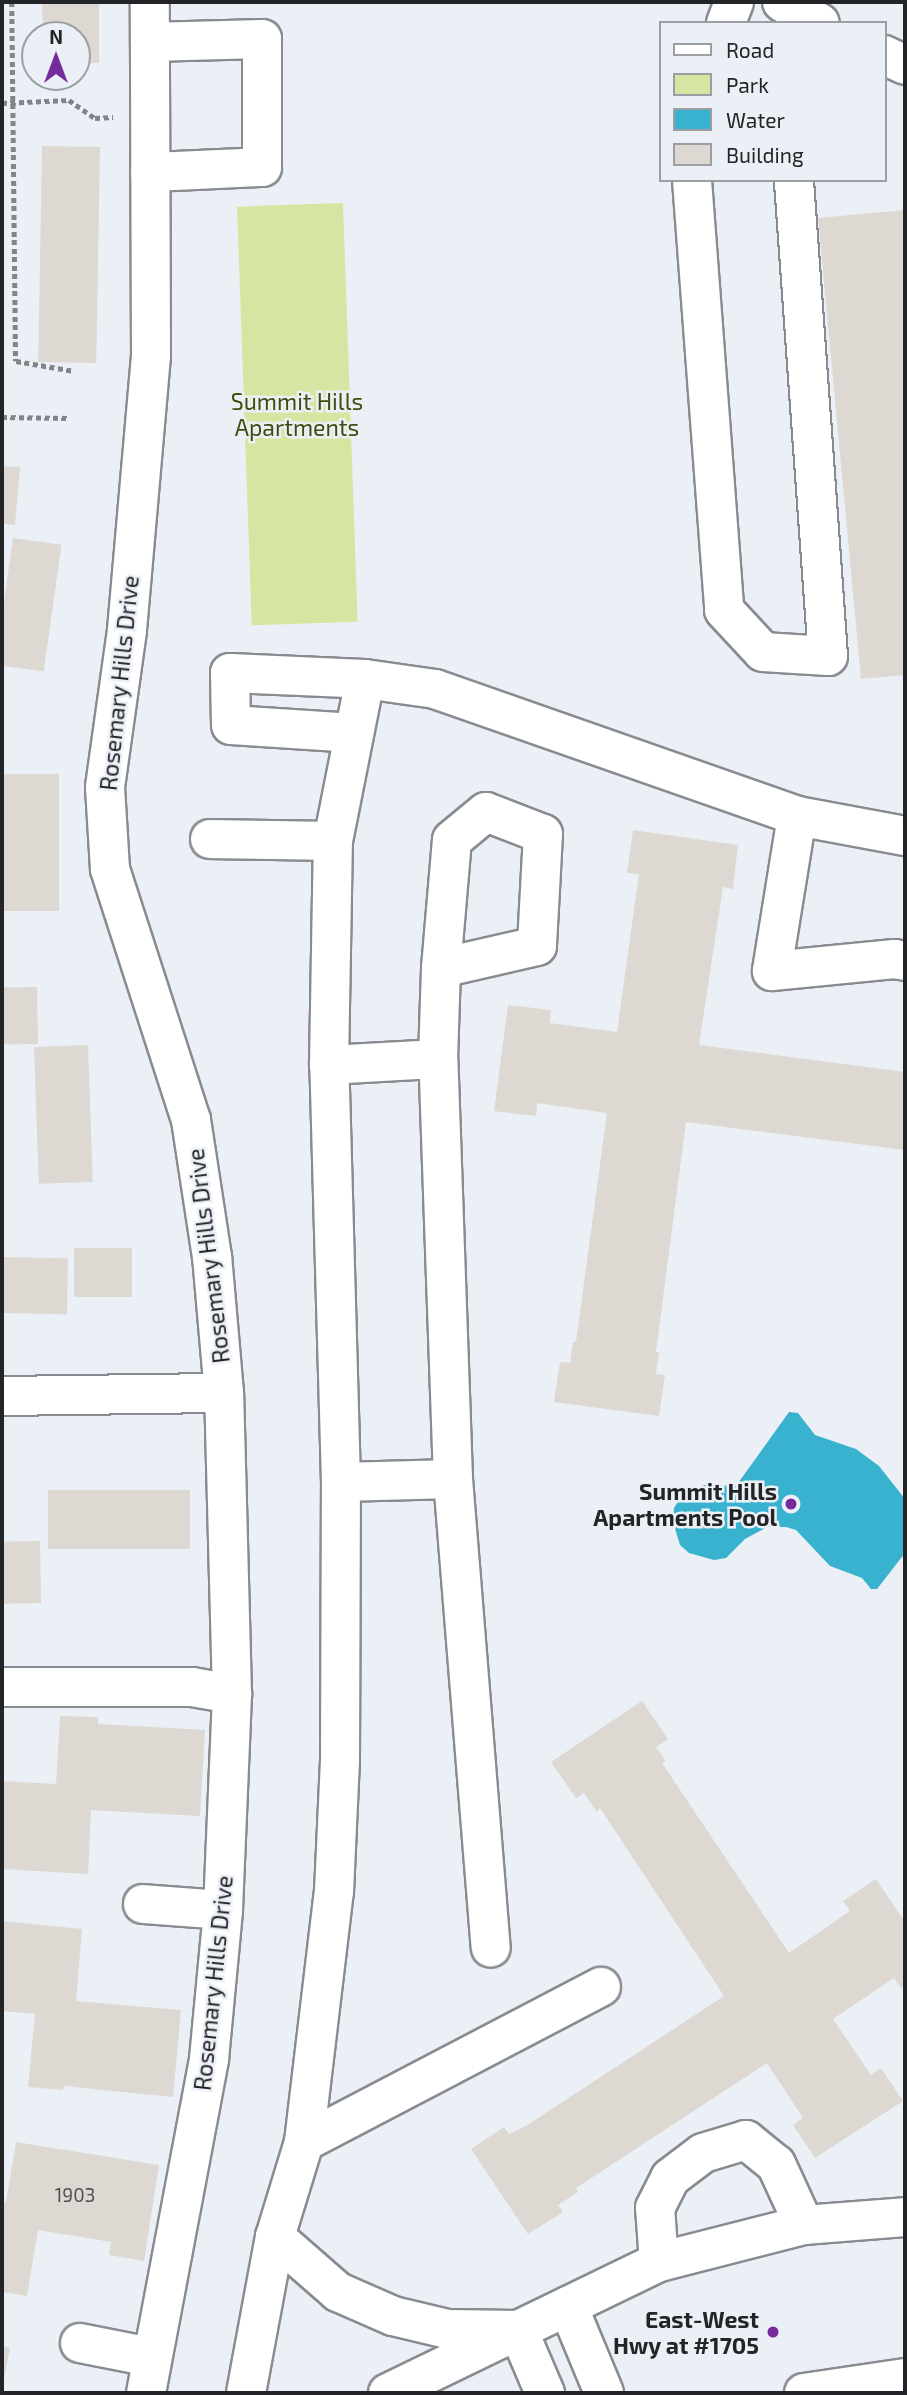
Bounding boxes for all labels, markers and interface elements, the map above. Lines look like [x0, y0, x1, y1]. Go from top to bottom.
north arrow [21, 21, 91, 91]
legend [659, 21, 886, 182]
text: N [49, 25, 63, 48]
text: Road [726, 37, 774, 62]
text: Park [726, 72, 769, 97]
text: Water [726, 107, 785, 132]
text: Building [726, 142, 804, 167]
park label: Summit Hills Apartments [231, 387, 363, 441]
street label: Rosemary Hills Drive [94, 574, 144, 792]
street label: Rosemary Hills Drive [181, 1147, 235, 1365]
place label: Summit Hills Apartments Pool [593, 1477, 777, 1531]
marker: Summit Hills Apartments Pool [783, 1496, 799, 1512]
street label: Rosemary Hills Drive [188, 1874, 238, 2092]
house number: 1903 [55, 2184, 95, 2206]
place label: East-West Hwy at #1705 [612, 2305, 759, 2359]
marker: East-West Hwy at #1705 [765, 2324, 781, 2340]

